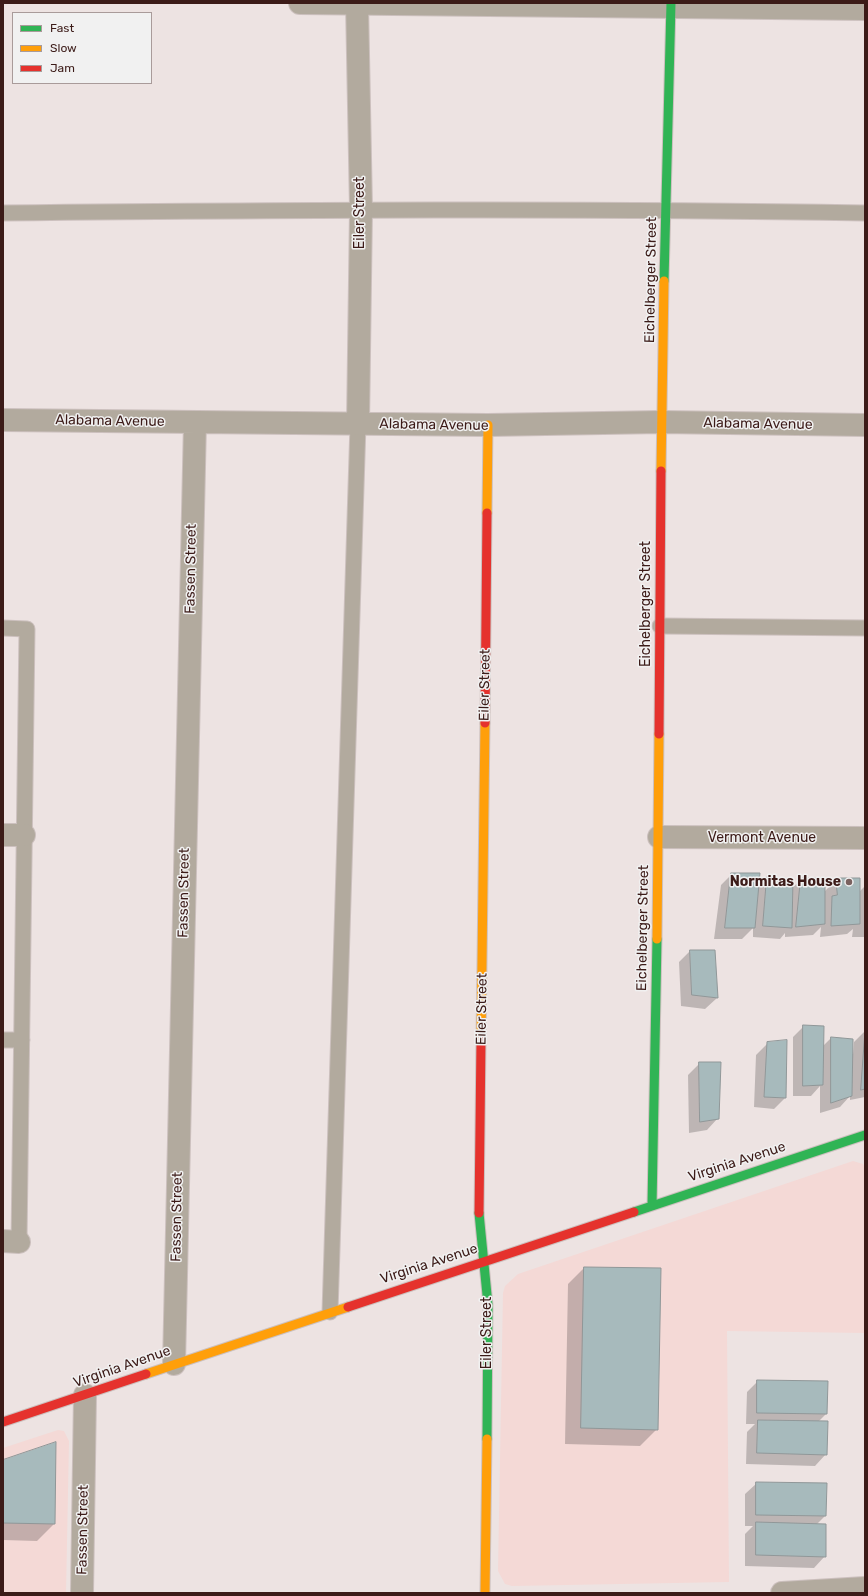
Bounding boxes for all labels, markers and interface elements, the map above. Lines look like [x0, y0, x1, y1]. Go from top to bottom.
legend [12, 12, 152, 84]
text: Fast [50, 21, 74, 35]
text: Slow [50, 41, 77, 55]
text: Jam [50, 61, 75, 75]
street label: Eiler Street [352, 177, 368, 249]
street label: Eichelberger Street [642, 217, 660, 343]
street label: Alabama Avenue [55, 412, 165, 430]
street label: Alabama Avenue [703, 415, 813, 433]
street label: Alabama Avenue [379, 416, 489, 434]
street label: Fassen Street [182, 524, 200, 614]
street label: Eichelberger Street [638, 541, 654, 667]
street label: Eiler Street [476, 649, 494, 721]
street label: Vermont Avenue [708, 830, 816, 846]
street label: Fassen Street [175, 848, 193, 938]
street label: Eichelberger Street [634, 865, 652, 991]
place label: Normitas House [730, 874, 841, 890]
marker: Normitas House [844, 877, 854, 887]
street label: Eiler Street [473, 973, 491, 1045]
street label: Virginia Avenue [686, 1138, 788, 1186]
street label: Fassen Street [168, 1172, 186, 1262]
street label: Virginia Avenue [378, 1240, 480, 1288]
street label: Eiler Street [479, 1297, 495, 1369]
street label: Virginia Avenue [71, 1343, 173, 1391]
street label: Fassen Street [74, 1485, 92, 1575]

